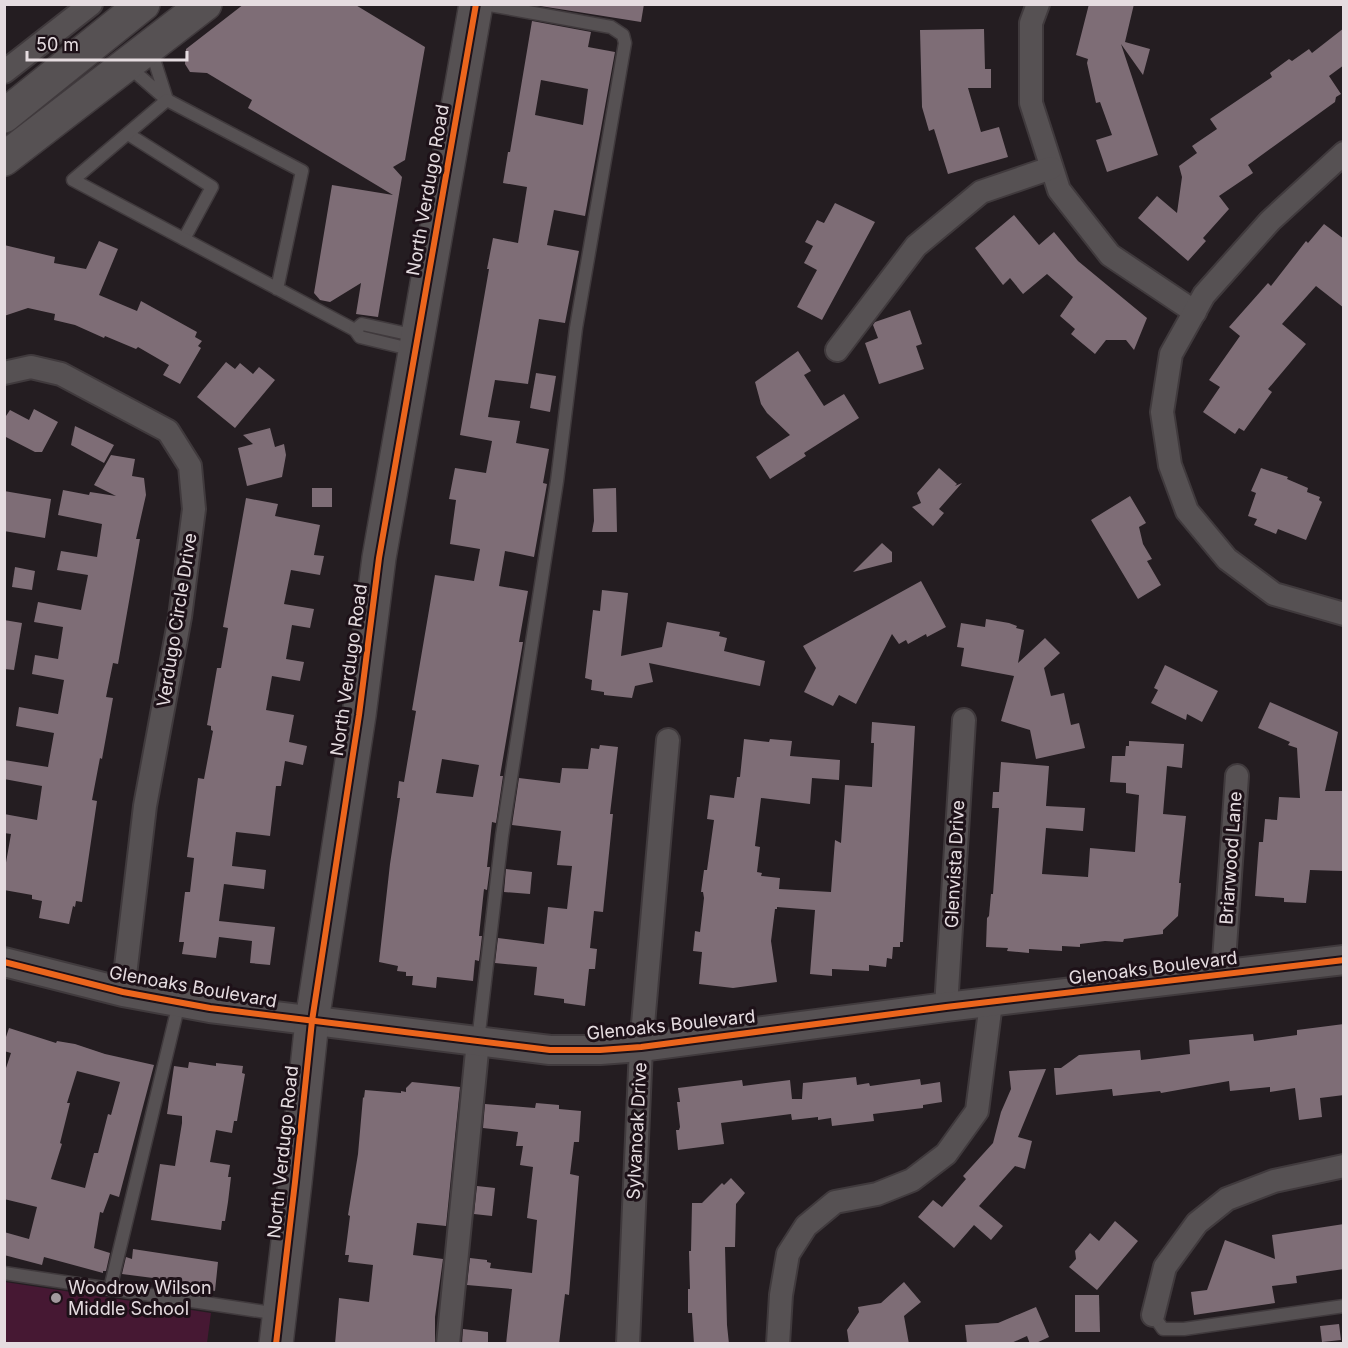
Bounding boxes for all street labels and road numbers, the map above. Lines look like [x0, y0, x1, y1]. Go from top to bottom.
street label: North Verdugo Road [402, 103, 453, 277]
street label: Verdugo Circle Drive [152, 531, 201, 708]
street label: North Verdugo Road [326, 583, 371, 757]
street label: Briarwood Lane [1215, 791, 1246, 925]
street label: Glenvista Drive [941, 799, 968, 929]
street label: Glenoaks Boulevard [1067, 947, 1238, 988]
street label: Glenoaks Boulevard [108, 961, 279, 1012]
street label: Glenoaks Boulevard [585, 1005, 756, 1044]
street label: Sylvanoak Drive [622, 1062, 651, 1200]
street label: North Verdugo Road [263, 1065, 302, 1239]

